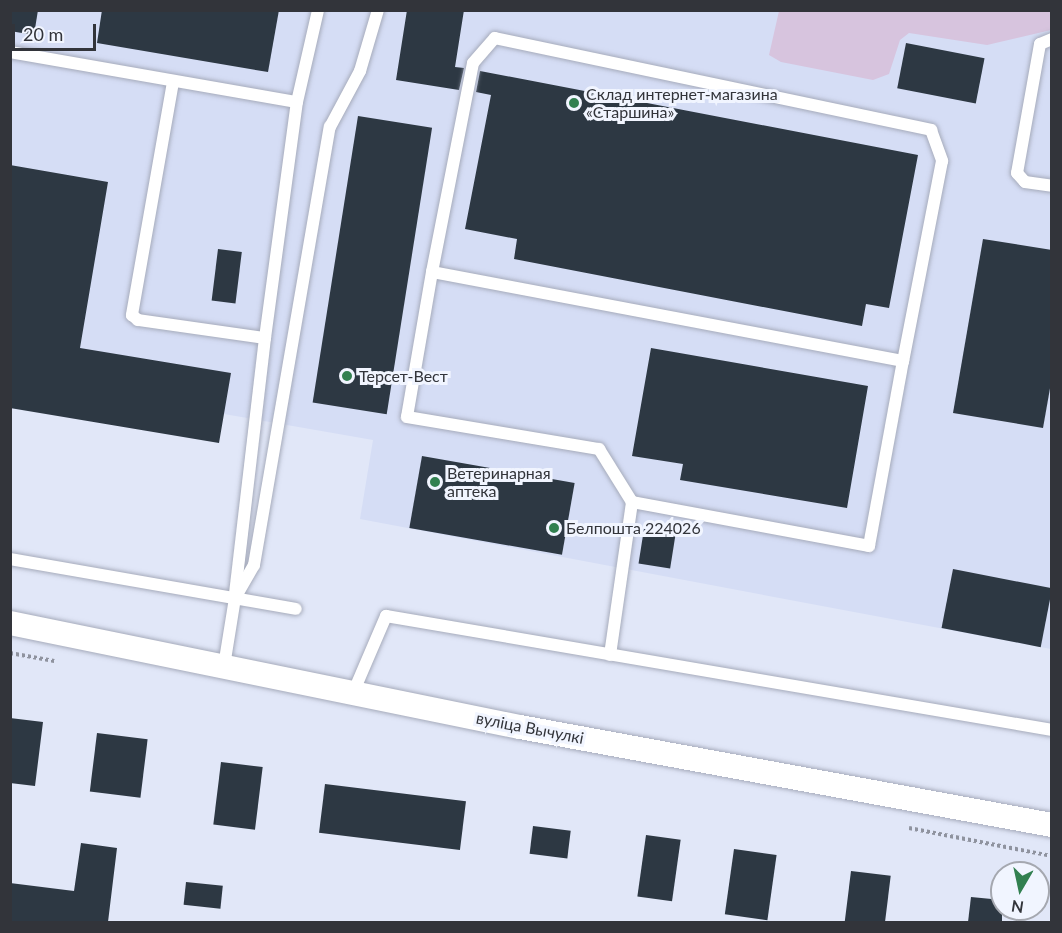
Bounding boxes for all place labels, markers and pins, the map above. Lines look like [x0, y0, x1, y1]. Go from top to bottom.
place label: Склад интернет-магазина «Старшина» [586, 84, 778, 122]
marker: Склад интернет-магазина «Старшина» [567, 96, 581, 110]
place label: Терсет-Вест [359, 366, 448, 386]
marker: Терсет-Вест [340, 369, 354, 383]
place label: Ветеринарная аптека [447, 463, 551, 501]
marker: Ветеринарная аптека [428, 475, 442, 489]
place label: Белпошта 224026 [566, 518, 701, 538]
marker: Белпошта 224026 [547, 521, 561, 535]

